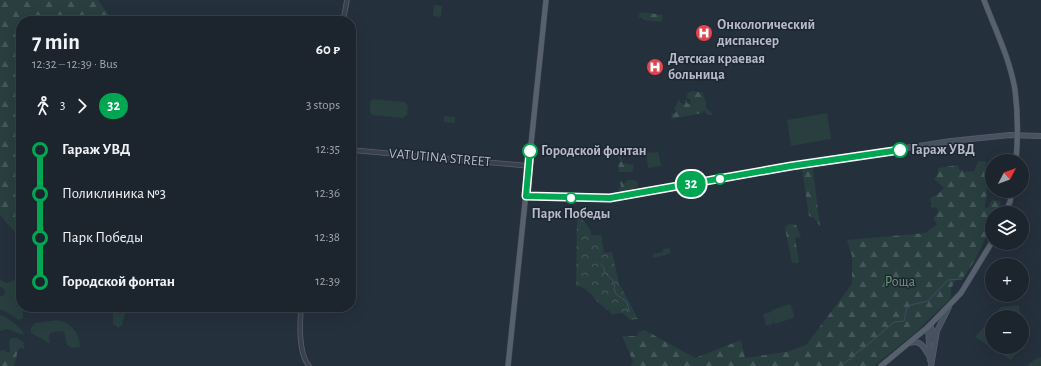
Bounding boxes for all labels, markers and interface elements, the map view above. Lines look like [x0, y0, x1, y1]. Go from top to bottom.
place label: Онкологический диспансер [717, 18, 815, 48]
hospital icon: Онкологический диспансер [694, 23, 714, 43]
text: 7 min [32, 31, 80, 53]
text: 60 ₽ [316, 42, 340, 57]
place label: Детская краевая больница [668, 52, 765, 82]
hospital icon: Детская краевая больница [645, 57, 665, 77]
text: 12:32 – 12:39 · Bus [32, 58, 118, 71]
icon: walk [32, 95, 54, 117]
icon: forward [71, 95, 93, 117]
text: 3 [60, 99, 65, 112]
text: 32 [107, 99, 120, 113]
text: 3 stops [306, 99, 340, 112]
text: Гараж УВД [62, 142, 130, 157]
marker: Гараж УВД [892, 142, 908, 158]
text: 12:35 [316, 143, 340, 156]
marker: Городской фонтан [522, 143, 538, 159]
place label: Гараж УВД [911, 143, 975, 157]
place label: Городской фонтан [541, 144, 647, 158]
street label: VATUTINA STREET [388, 147, 492, 169]
north arrow [985, 154, 1029, 198]
map controls [985, 154, 1029, 354]
line badge: 32 [673, 171, 709, 197]
unlabelled marker [714, 173, 726, 185]
text: 32 [685, 177, 697, 191]
text: Поликлиника №3 [62, 186, 166, 201]
text: 12:36 [315, 187, 340, 200]
marker: Парк Победы [565, 192, 577, 204]
button: layers [985, 206, 1029, 250]
place label: Парк Победы [532, 207, 610, 221]
text: Парк Победы [62, 230, 143, 245]
text: 12:38 [315, 231, 340, 244]
button: + [985, 258, 1029, 302]
text: Городской фонтан [62, 274, 175, 289]
text: 12:39 [315, 275, 340, 288]
park label: Роща [885, 275, 916, 289]
button: − [985, 310, 1029, 354]

